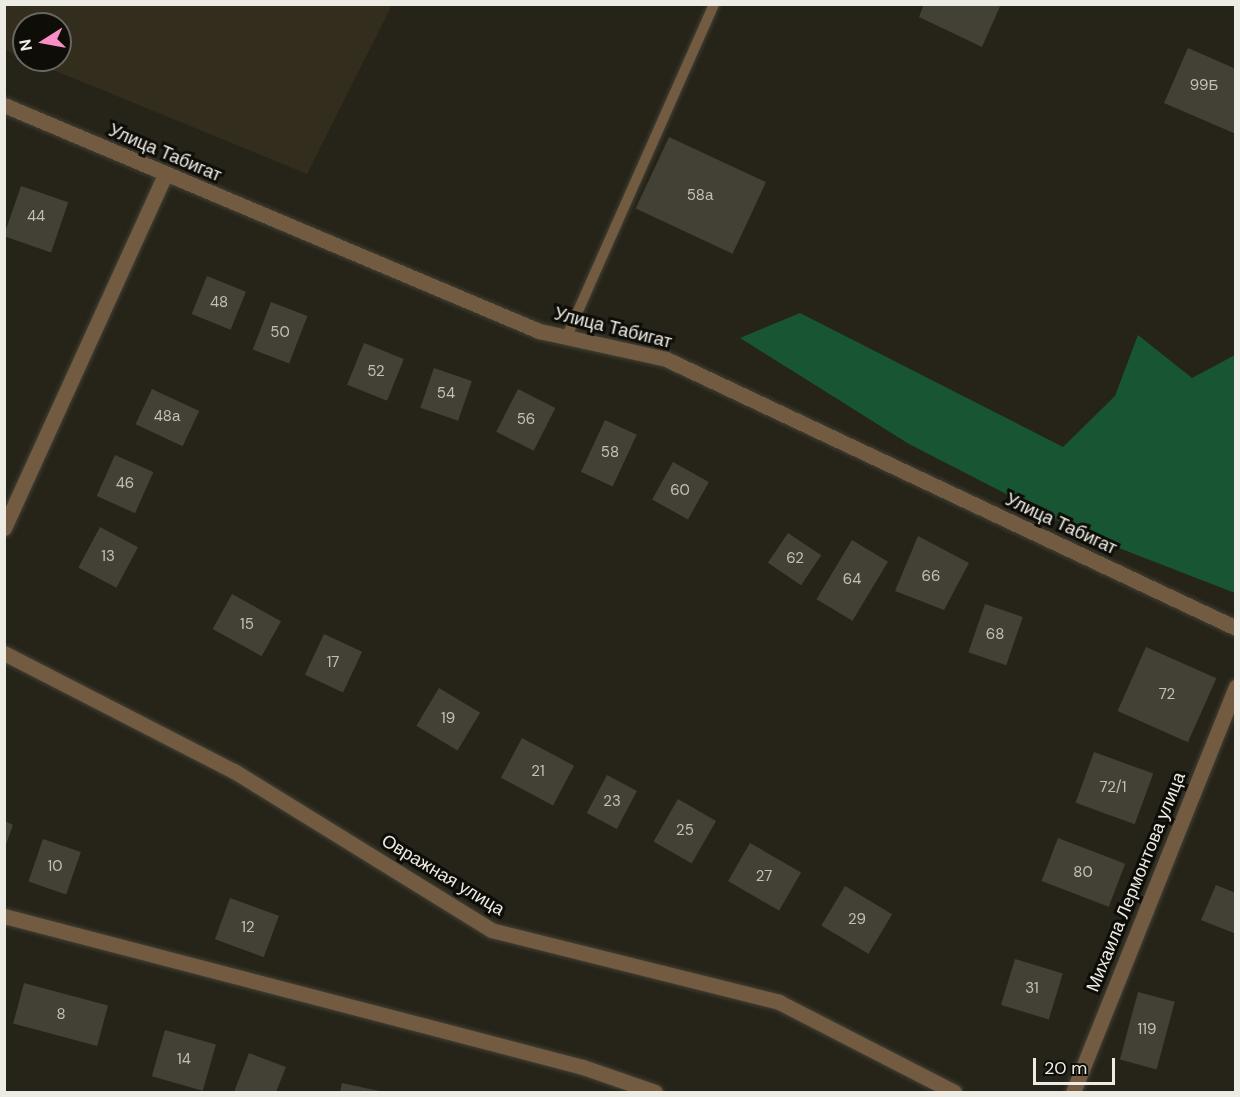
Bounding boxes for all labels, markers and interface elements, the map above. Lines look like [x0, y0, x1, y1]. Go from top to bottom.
north arrow [12, 12, 72, 72]
text: N [14, 37, 37, 53]
house number: 99Б [1190, 77, 1218, 95]
street label: Улица Табигат [105, 120, 225, 186]
house number: 58а [687, 187, 713, 205]
house number: 44 [27, 208, 45, 226]
house number: 48 [210, 294, 228, 312]
street label: Улица Табигат [552, 303, 674, 353]
house number: 50 [270, 324, 290, 342]
house number: 52 [367, 363, 385, 381]
house number: 54 [437, 385, 455, 403]
house number: 48а [154, 408, 180, 426]
house number: 56 [517, 411, 535, 429]
house number: 58 [601, 444, 619, 462]
house number: 46 [116, 475, 134, 493]
house number: 60 [670, 482, 690, 500]
street label: Улица Табигат [1002, 489, 1120, 559]
house number: 13 [101, 548, 115, 566]
house number: 62 [786, 550, 804, 568]
house number: 66 [922, 568, 940, 586]
house number: 64 [843, 571, 861, 589]
house number: 15 [240, 616, 254, 634]
house number: 68 [986, 626, 1004, 644]
house number: 17 [327, 654, 339, 672]
house number: 72 [1159, 686, 1175, 704]
house number: 19 [441, 710, 455, 728]
house number: 21 [531, 763, 545, 781]
street label: Михаила Лермонтова улица [1082, 769, 1190, 995]
house number: 72/1 [1100, 779, 1126, 797]
house number: 23 [603, 793, 621, 811]
house number: 25 [676, 822, 694, 840]
street label: Овражная улица [378, 830, 508, 920]
house number: 10 [48, 858, 62, 876]
house number: 80 [1073, 864, 1093, 882]
house number: 27 [756, 868, 772, 886]
house number: 29 [848, 911, 866, 929]
house number: 12 [241, 919, 255, 937]
house number: 31 [1025, 980, 1039, 998]
house number: 8 [56, 1006, 66, 1024]
house number: 119 [1138, 1021, 1156, 1039]
scale bar [1036, 1046, 1118, 1084]
house number: 14 [177, 1051, 191, 1069]
text: 20 m [1044, 1056, 1087, 1080]

